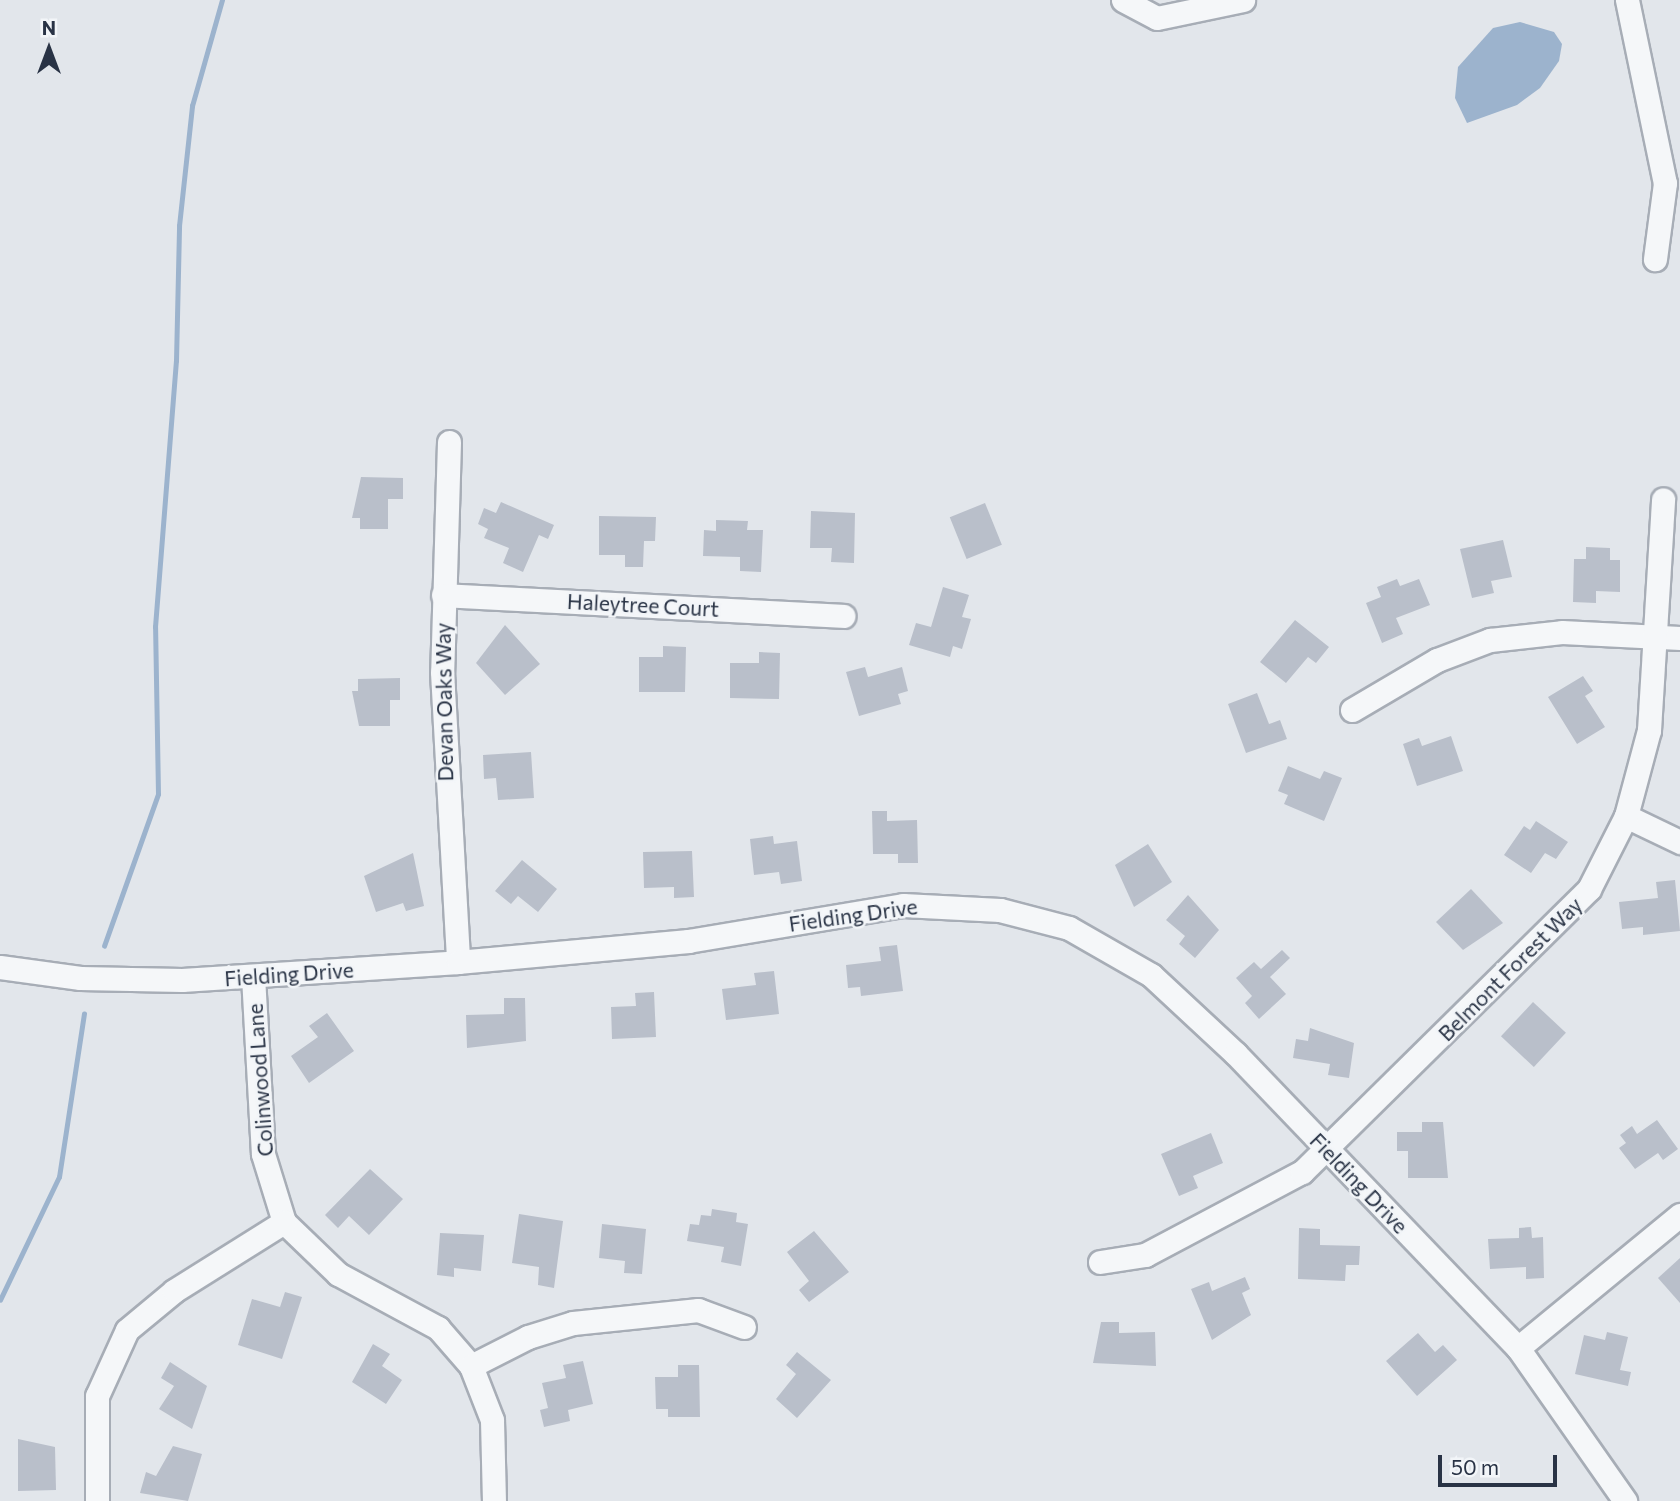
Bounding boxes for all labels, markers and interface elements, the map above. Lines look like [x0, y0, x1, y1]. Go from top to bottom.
north arrow [14, 14, 84, 84]
text: N [42, 16, 56, 39]
street label: Haleytree Court [566, 588, 720, 622]
street label: Devan Oaks Way [430, 622, 458, 782]
street label: Belmont Forest Way [1433, 892, 1587, 1046]
street label: Fielding Drive [787, 894, 919, 936]
street label: Fielding Drive [224, 957, 354, 991]
street label: Colinwood Lane [242, 1003, 278, 1157]
street label: Fielding Drive [1305, 1128, 1413, 1238]
scale bar [1442, 1442, 1561, 1486]
text: 50 m [1451, 1454, 1499, 1479]

